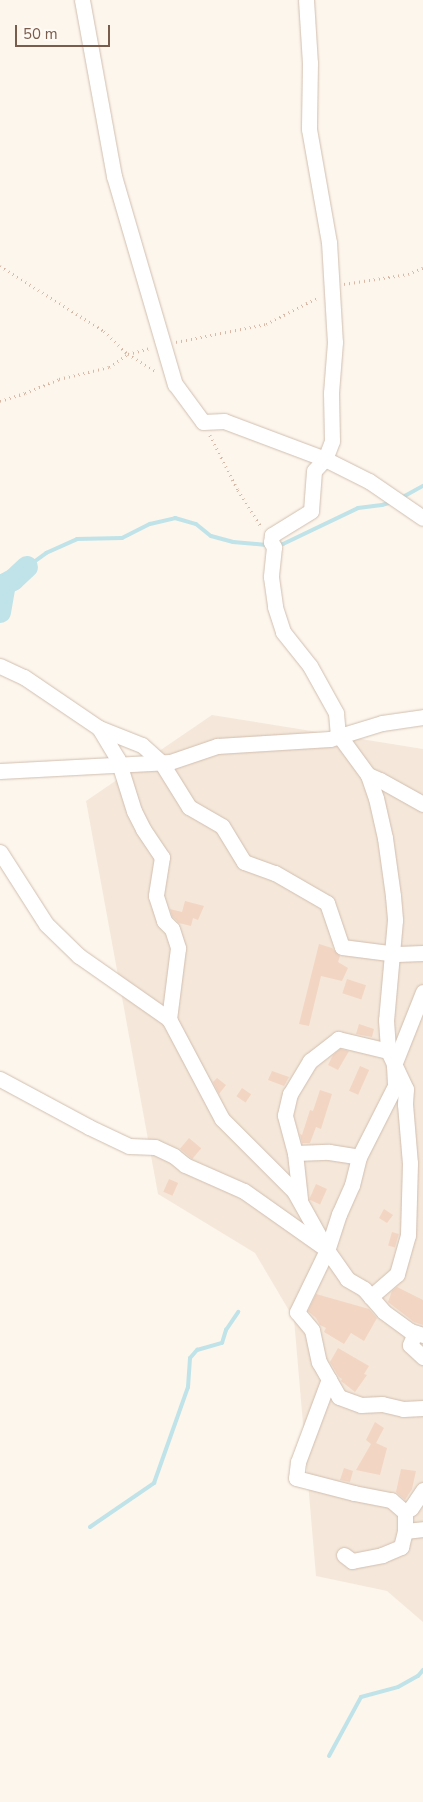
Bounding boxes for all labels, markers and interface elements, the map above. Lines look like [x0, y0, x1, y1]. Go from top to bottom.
scale bar [18, 15, 112, 47]
text: 50 m [23, 24, 58, 44]

